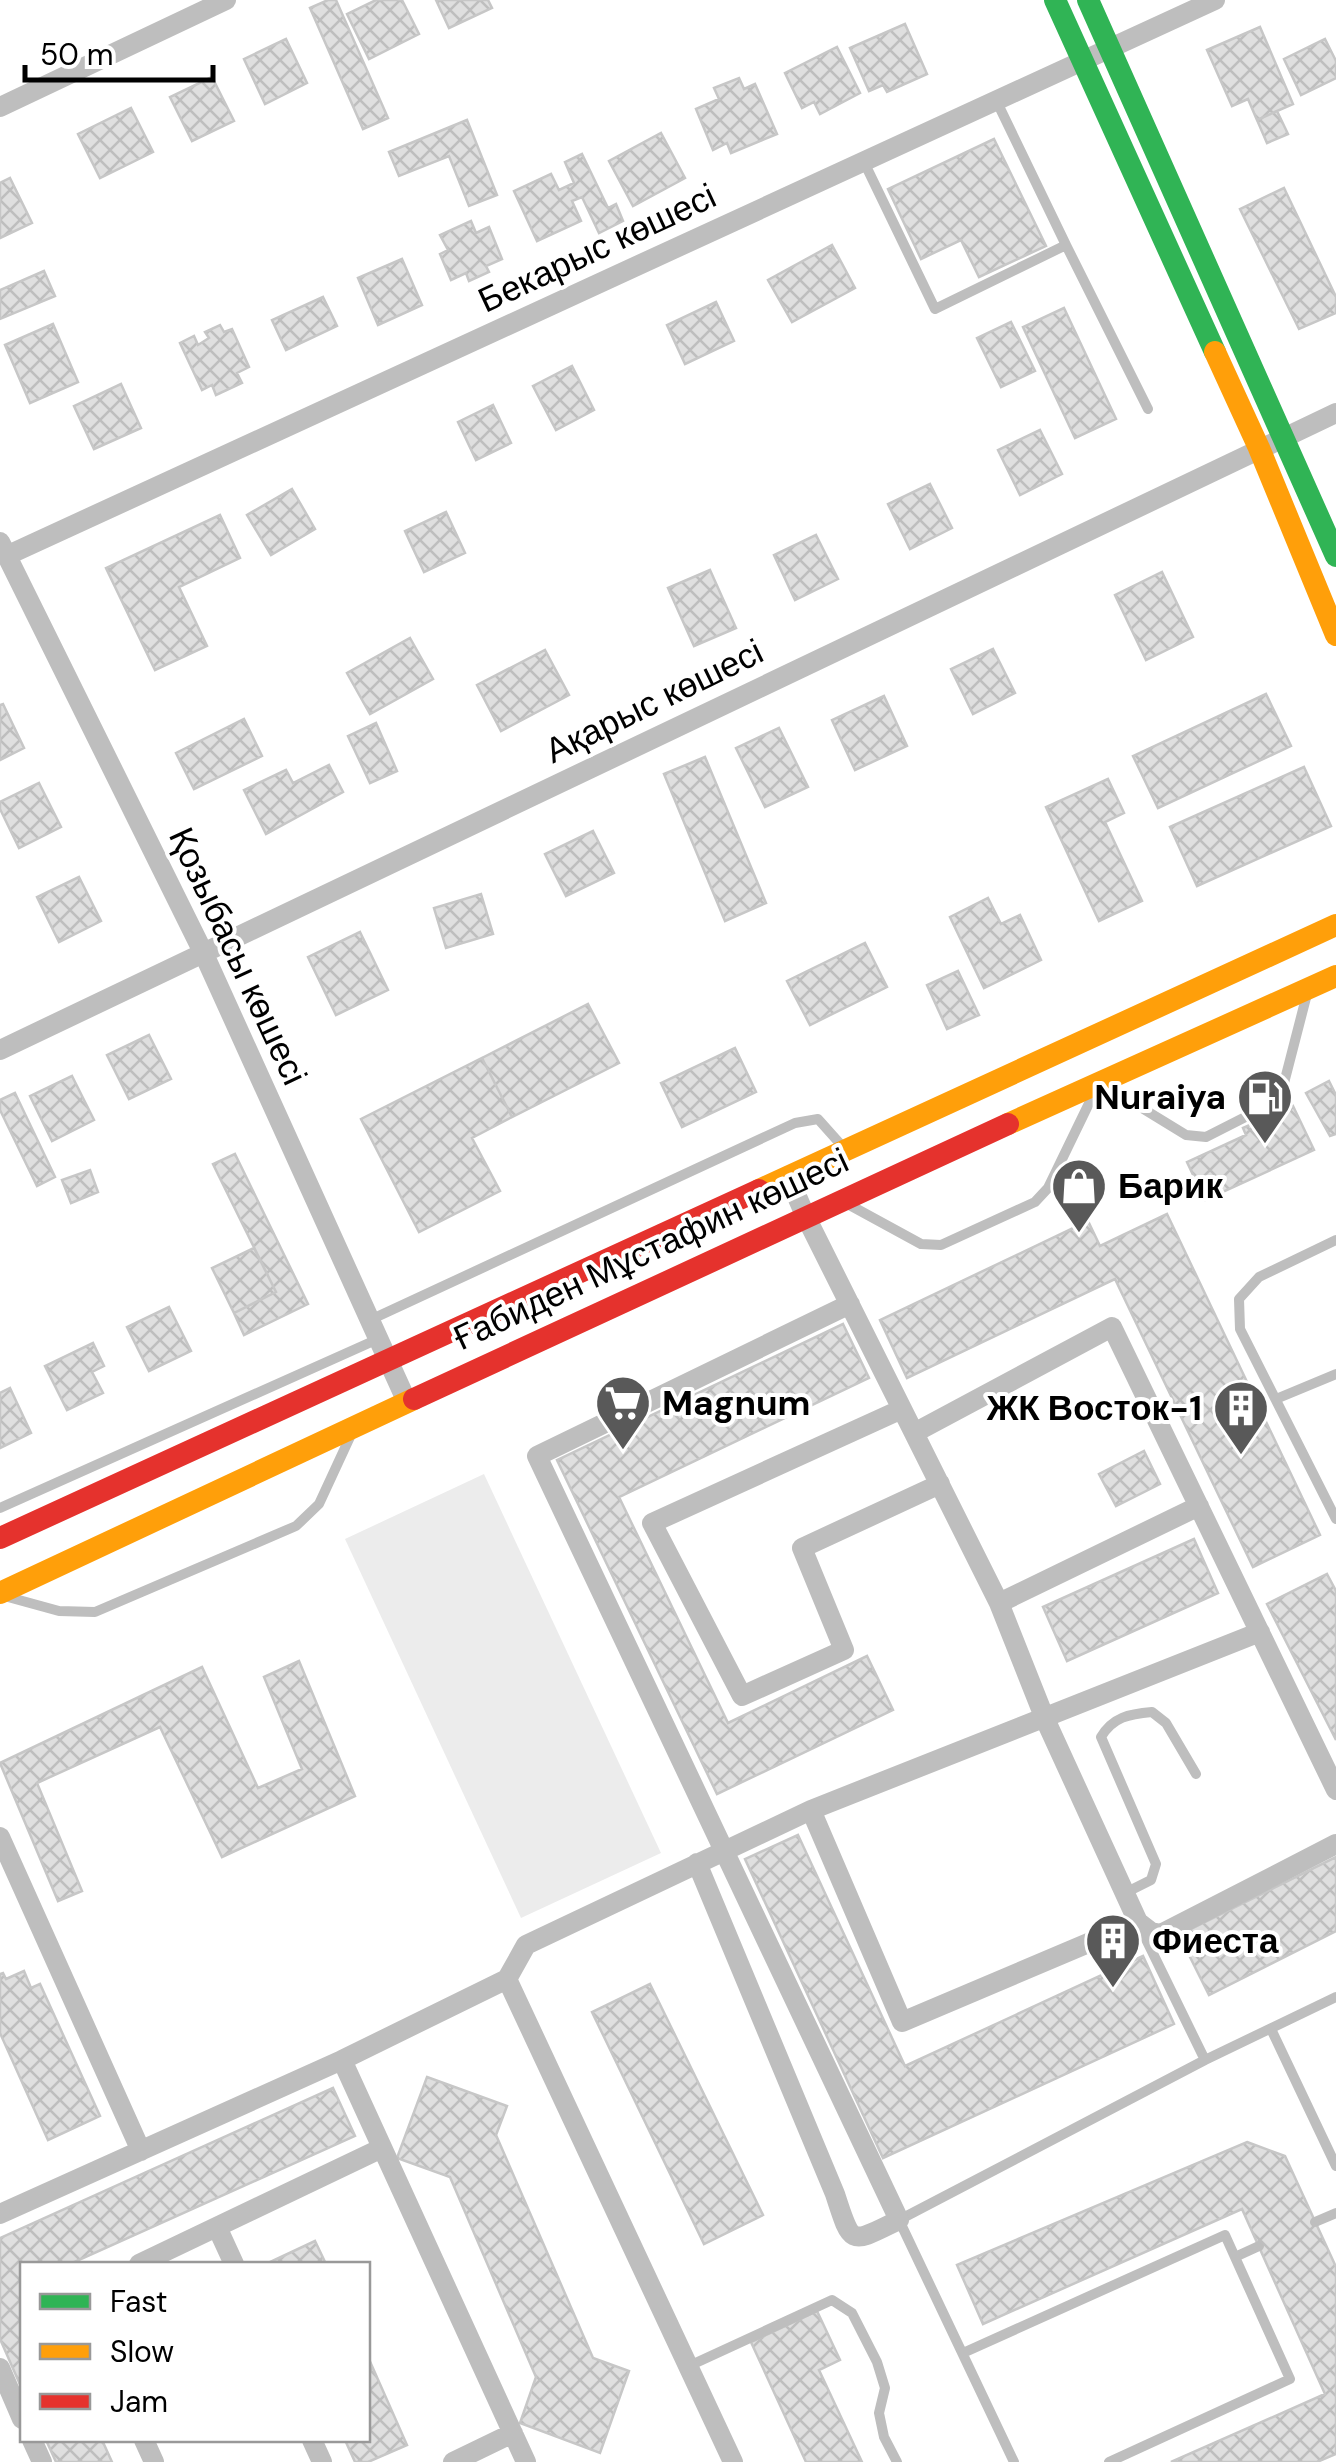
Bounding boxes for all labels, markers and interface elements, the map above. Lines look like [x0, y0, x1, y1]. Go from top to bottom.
scale bar [25, 20, 212, 82]
text: 50 m [40, 35, 114, 74]
street label: Бекарыс көшесі [471, 173, 723, 323]
street label: Ақарыс көшесі [537, 628, 771, 774]
street label: Қозыбасы көшесі [158, 820, 318, 1092]
fuel station icon: Nuraiya [1235, 1067, 1295, 1146]
place label: Nuraiya [1094, 1074, 1226, 1120]
street label: Ғабиден Мұстафин көшесі [445, 1137, 856, 1361]
shop icon: Барик [1049, 1156, 1109, 1235]
place label: Барик [1118, 1163, 1224, 1209]
supermarket icon: Magnum [593, 1373, 653, 1452]
building icon: ЖК Восток-1 [1211, 1378, 1271, 1457]
place label: Magnum [662, 1380, 810, 1426]
place label: ЖК Восток-1 [986, 1385, 1202, 1431]
building icon: Фиеста [1083, 1911, 1143, 1990]
place label: Фиеста [1152, 1918, 1279, 1964]
legend [20, 2262, 370, 2442]
text: Fast [110, 2282, 168, 2321]
text: Slow [110, 2332, 174, 2371]
text: Jam [110, 2382, 168, 2421]

